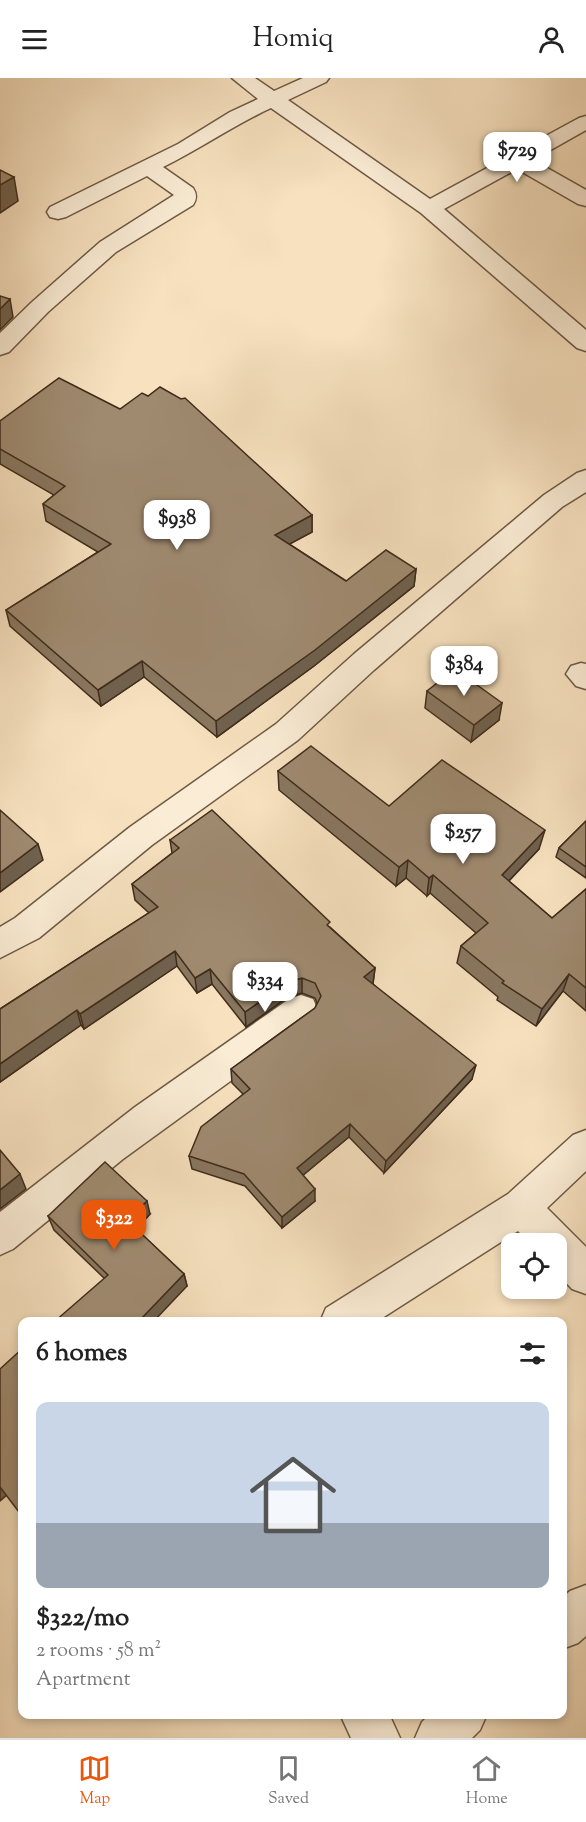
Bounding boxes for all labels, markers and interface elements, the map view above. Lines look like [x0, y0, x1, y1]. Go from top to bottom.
text: Homiq [252, 20, 334, 59]
icon: menu [18, 23, 51, 56]
icon: person [535, 23, 568, 56]
pin: $729 [481, 132, 553, 183]
text: $729 [497, 137, 537, 166]
pin: $938 [141, 500, 213, 551]
text: $938 [158, 505, 196, 534]
pin: $384 [428, 646, 500, 697]
text: $384 [445, 651, 483, 680]
pin: $257 [427, 814, 499, 865]
text: $257 [445, 819, 481, 848]
pin: $334 [229, 962, 301, 1013]
text: $334 [247, 967, 283, 996]
pin: $322 [78, 1200, 150, 1251]
text: $322 [95, 1205, 133, 1234]
map controls [501, 1233, 567, 1299]
button: locate [501, 1233, 567, 1299]
text: 6 homes [36, 1335, 127, 1372]
icon: filters [516, 1337, 549, 1370]
icon: home [239, 1441, 347, 1549]
text: $322/mo [36, 1600, 129, 1637]
text: 2 rooms · 58 m² [36, 1637, 161, 1666]
text: Apartment [36, 1666, 131, 1695]
tab: Map [78, 1752, 111, 1811]
tab: Saved [268, 1752, 309, 1811]
tab: Home [466, 1752, 508, 1811]

